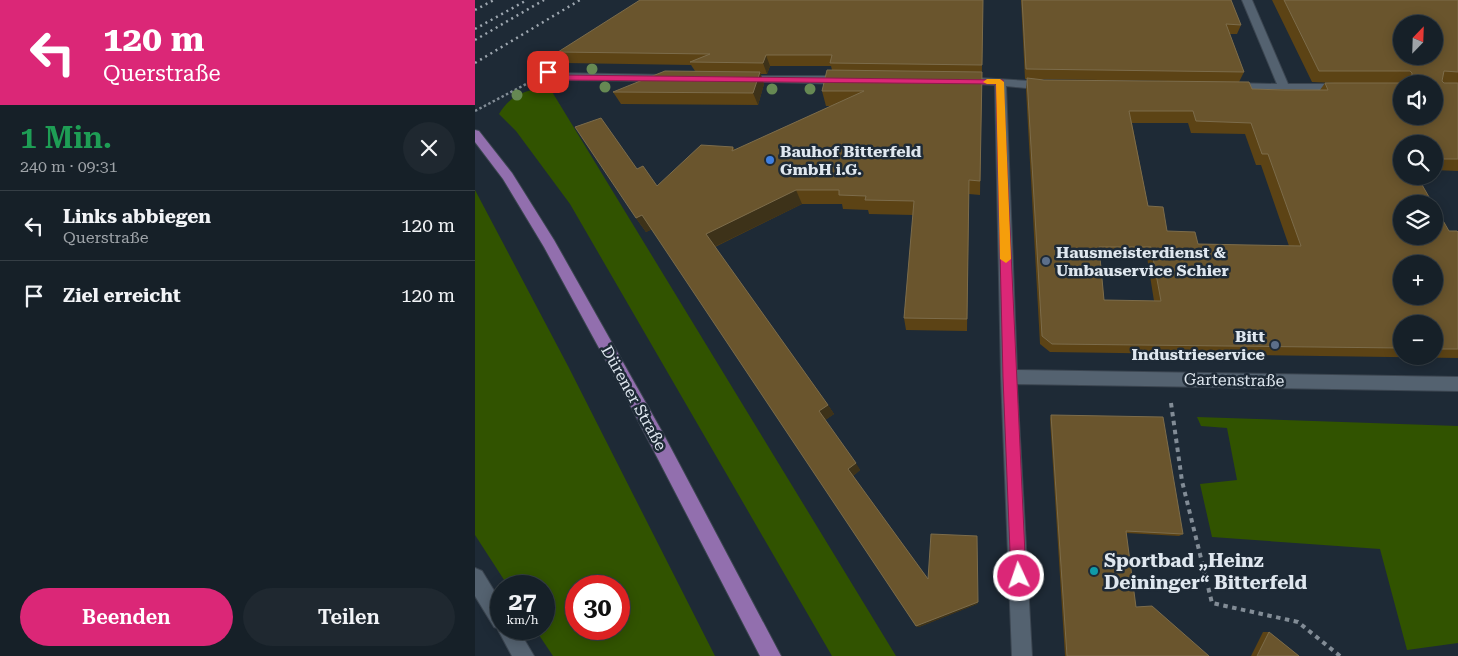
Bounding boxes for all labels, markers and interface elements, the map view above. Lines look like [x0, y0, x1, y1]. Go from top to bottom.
north arrow [1393, 15, 1443, 65]
map controls [1393, 15, 1443, 365]
text: 120 m [103, 19, 204, 60]
icon: left [20, 20, 85, 85]
pin [527, 51, 569, 93]
icon: arrive [534, 58, 562, 86]
text: Querstraße [103, 61, 221, 86]
button: sound [1393, 75, 1443, 125]
text: 1 Min. [20, 120, 112, 155]
button: close [403, 122, 455, 174]
button: search [1393, 135, 1443, 185]
place label: Bauhof Bitterfeld GmbH i.G. [780, 142, 922, 179]
marker: Bauhof Bitterfeld GmbH i.G. [764, 154, 776, 166]
text: 240 m · 09:31 [20, 157, 118, 176]
button: layers [1393, 195, 1443, 245]
text: Links abbiegen [63, 205, 211, 228]
icon: left [20, 212, 48, 240]
text: 120 m [401, 214, 455, 237]
text: Querstraße [63, 228, 148, 247]
place label: Hausmeisterdienst & Umbauservice Schier [1056, 243, 1229, 280]
marker: Hausmeisterdienst & Umbauservice Schier [1040, 255, 1052, 267]
button: + [1393, 255, 1443, 305]
icon: arrive [20, 282, 48, 310]
text: Ziel erreicht [63, 284, 181, 307]
text: 120 m [401, 284, 455, 307]
button: − [1393, 315, 1443, 365]
place label: Bitt Industrieservice [1131, 327, 1265, 364]
marker: Bitt Industrieservice [1269, 339, 1281, 351]
street label: Dürener Straße [597, 342, 671, 454]
street label: Gartenstraße [1184, 370, 1285, 390]
position arrow [992, 549, 1044, 601]
place label: Sportbad „Heinz Deininger“ Bitterfeld [1104, 549, 1308, 594]
marker: Sportbad „Heinz Deininger“ Bitterfeld [1088, 565, 1100, 577]
speed limit sign: 30 [565, 575, 630, 640]
text: 27 [508, 587, 537, 616]
button: Beenden [20, 588, 233, 646]
button: Teilen [243, 588, 455, 646]
text: km/h [506, 613, 539, 627]

